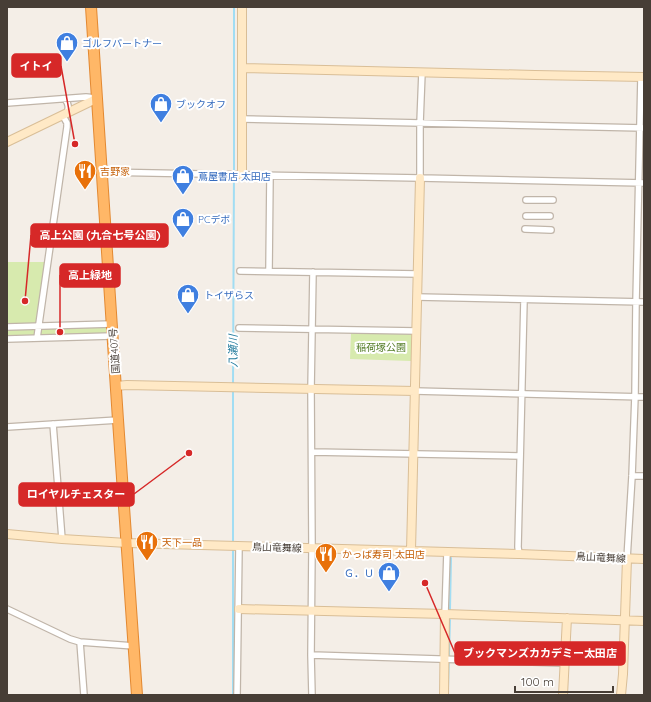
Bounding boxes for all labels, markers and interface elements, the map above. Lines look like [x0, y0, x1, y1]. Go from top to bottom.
shop icon: ゴルフパートナー [54, 30, 80, 63]
place label: ゴルフパートナー [82, 37, 162, 50]
callout: イトイ [12, 54, 61, 77]
text: イトイ [20, 59, 53, 73]
shop icon: ブックオフ [148, 91, 174, 124]
place label: ブックオフ [176, 98, 226, 111]
restaurant icon: 吉野家 [72, 158, 98, 191]
shop icon: 蔦屋書店 太田店 [170, 163, 196, 196]
place label: 吉野家 [100, 165, 130, 178]
place label: 蔦屋書店 太田店 [198, 170, 271, 183]
shop icon: PCデポ [170, 206, 196, 239]
place label: PCデポ [198, 213, 231, 226]
callout: 高上公園 (九合七号公園) [31, 224, 168, 247]
text: 高上公園 (九合七号公園) [40, 228, 161, 242]
callout: 高上緑地 [60, 264, 120, 287]
text: 高上緑地 [68, 268, 112, 282]
shop icon: トイザらス [175, 282, 201, 315]
place label: トイザらス [204, 289, 254, 302]
street label: 国道407号 [106, 328, 123, 374]
water label: 八瀬川 [226, 334, 240, 368]
park label: 稲荷塚公園 [356, 341, 406, 354]
callout: ロイヤルチェスター [19, 483, 134, 506]
text: ロイヤルチェスター [27, 487, 125, 501]
restaurant icon: 天下一品 [134, 529, 160, 562]
place label: 天下一品 [162, 536, 202, 549]
street label: 鳥山竜舞線 [252, 540, 302, 555]
restaurant icon: かっぱ寿司 太田店 [313, 541, 339, 574]
place label: かっぱ寿司 太田店 [342, 548, 425, 561]
street label: 鳥山竜舞線 [576, 550, 626, 565]
shop icon: Ｇ．Ｕ [376, 560, 402, 593]
place label: Ｇ．Ｕ [344, 567, 374, 580]
callout: ブックマンズカカデミー太田店 [455, 642, 625, 665]
text: ブックマンズカカデミー太田店 [463, 646, 617, 660]
scale bar [515, 668, 613, 694]
text: 100 m [521, 674, 554, 689]

